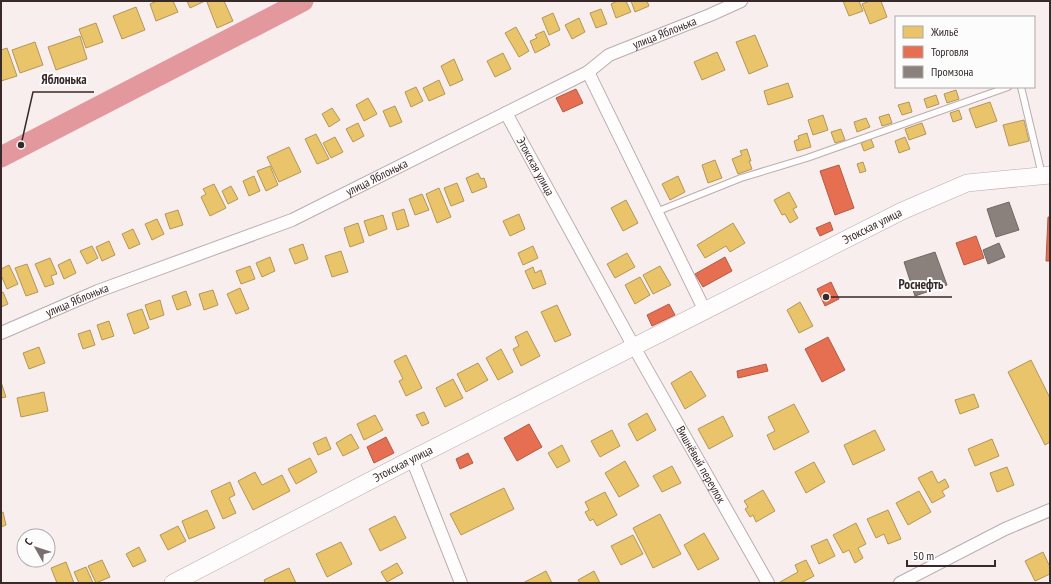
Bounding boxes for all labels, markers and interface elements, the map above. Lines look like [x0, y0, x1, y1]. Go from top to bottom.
street label: улица Яблонька [630, 13, 699, 52]
legend [895, 16, 1035, 88]
text: Жильё [930, 24, 958, 39]
text: Торговля [931, 44, 969, 59]
text: Промзона [931, 64, 974, 79]
callout: Яблонька [33, 67, 94, 92]
text: Яблонька [41, 71, 87, 88]
street label: Этокская улица [514, 134, 558, 198]
street label: улица Яблонька [343, 155, 410, 199]
street label: Этокская улица [840, 204, 904, 247]
callout: Роснефть [891, 272, 952, 297]
text: Роснефть [899, 276, 944, 293]
street label: улица Яблонька [43, 280, 111, 320]
street label: Вишнёвый переулок [673, 423, 729, 506]
street label: Этокская улица [371, 442, 435, 485]
north arrow [16, 528, 56, 568]
text: С [21, 535, 35, 548]
scale bar [907, 542, 995, 568]
text: 50 m [913, 548, 934, 563]

